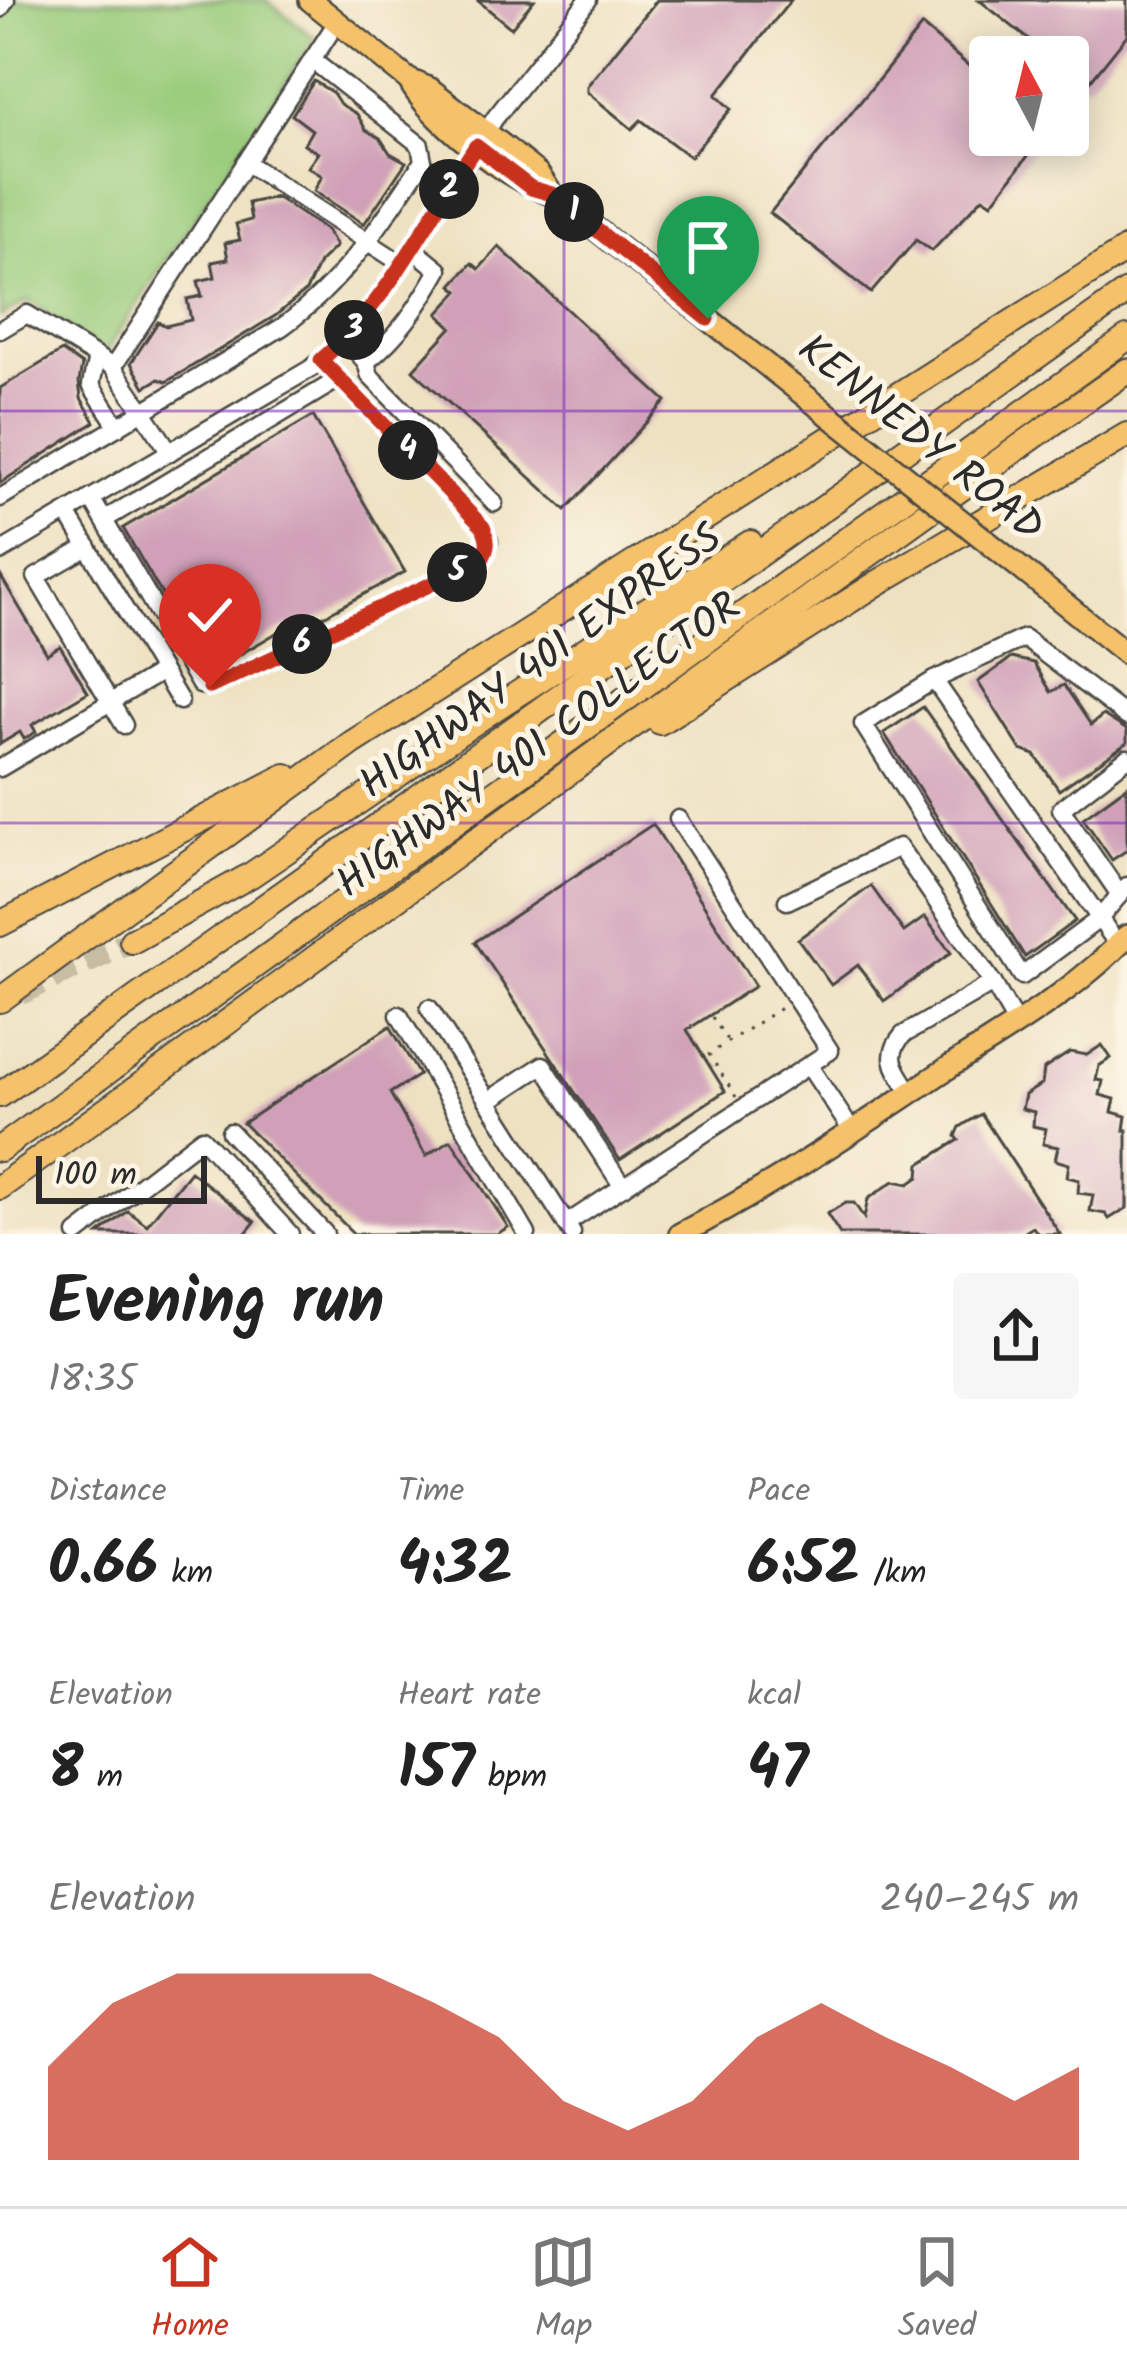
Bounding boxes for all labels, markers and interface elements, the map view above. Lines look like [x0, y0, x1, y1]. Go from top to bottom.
north arrow [969, 36, 1089, 156]
map controls [969, 36, 1089, 156]
pin: 2 [419, 159, 479, 219]
text: 2 [439, 162, 459, 215]
pin: 1 [544, 182, 604, 242]
text: 1 [569, 185, 579, 238]
pin [657, 196, 759, 319]
icon: arrive [675, 214, 741, 280]
pin: 3 [324, 300, 384, 360]
text: 3 [345, 303, 363, 356]
street label: KENNEDY ROAD [782, 318, 1058, 560]
pin: 4 [378, 420, 438, 480]
text: 4 [399, 423, 417, 476]
street label: HIGHWAY 401 EXPRESS [345, 507, 737, 817]
pin: 5 [427, 542, 487, 602]
text: 5 [449, 545, 465, 598]
pin [159, 564, 261, 687]
street label: HIGHWAY 401 COLLECTOR [322, 576, 756, 916]
icon: check [177, 582, 243, 648]
pin: 6 [272, 614, 332, 674]
text: 6 [293, 617, 311, 670]
scale bar [36, 1150, 207, 1203]
text: 100 m [54, 1150, 137, 1203]
text: Evening run [48, 1252, 384, 1357]
button: share [953, 1273, 1079, 1399]
text: 18:35 [48, 1350, 137, 1412]
text: Distance [48, 1466, 167, 1519]
text: Time [398, 1466, 464, 1519]
text: Pace [747, 1466, 810, 1519]
text: 0.66 [48, 1519, 158, 1615]
text: 4:32 [398, 1519, 513, 1615]
text: 6:52 [747, 1519, 860, 1615]
text: km [158, 1548, 213, 1601]
text: /km [860, 1548, 927, 1601]
text: Elevation [48, 1670, 173, 1723]
text: Heart rate [398, 1670, 541, 1723]
text: kcal [747, 1670, 801, 1723]
text: 8 [48, 1723, 83, 1819]
text: 157 [398, 1723, 474, 1819]
text: 47 [747, 1723, 808, 1819]
text: m [83, 1752, 123, 1805]
text: bpm [474, 1752, 547, 1805]
text: Elevation [48, 1870, 196, 1932]
text: 240–245 m [880, 1870, 1079, 1932]
tab: Home [151, 2229, 229, 2354]
tab: Map [530, 2229, 596, 2354]
tab: Saved [898, 2229, 976, 2354]

